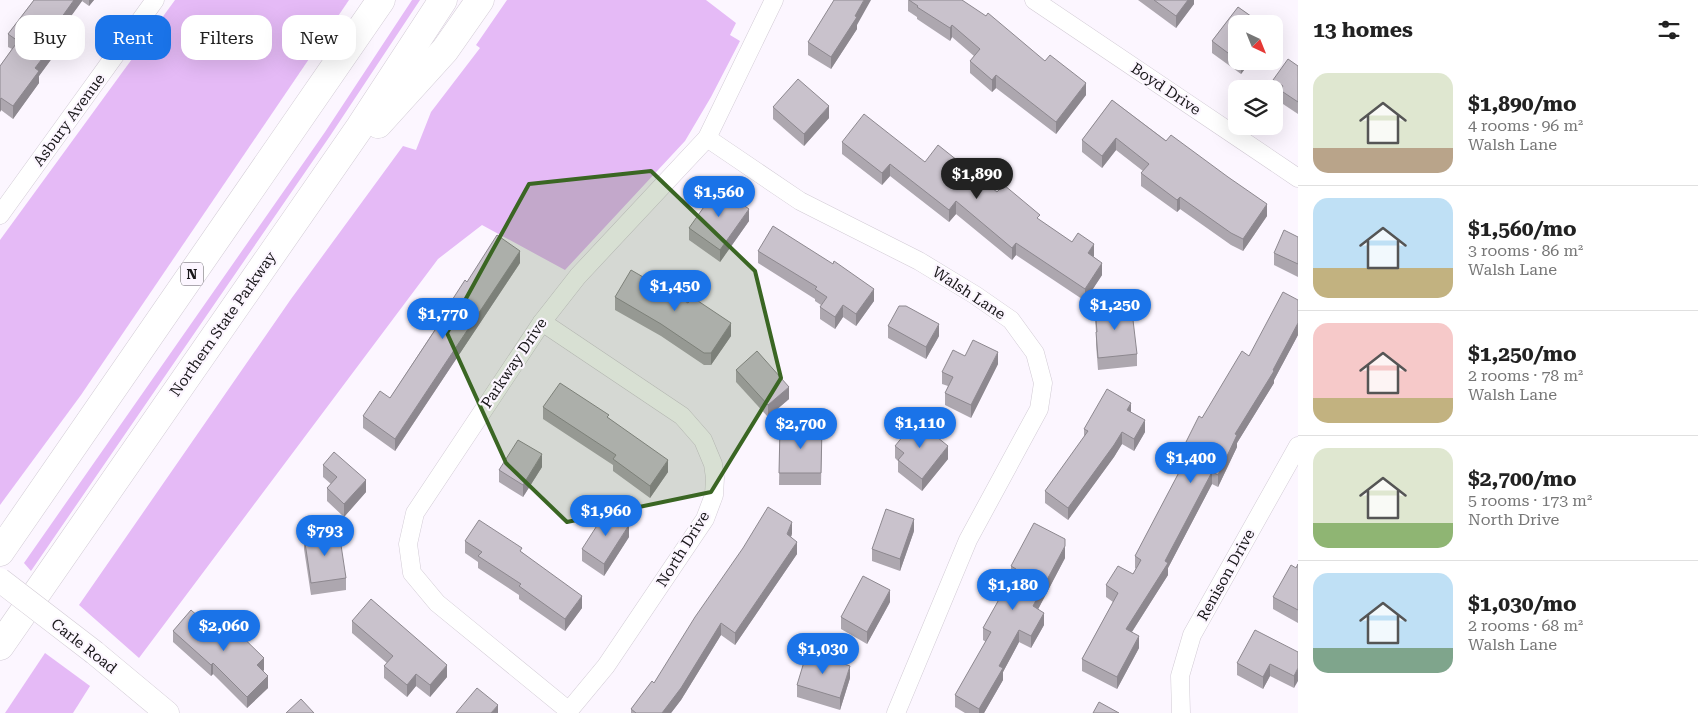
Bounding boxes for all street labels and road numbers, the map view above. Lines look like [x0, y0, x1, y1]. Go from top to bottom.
street label: Boyd Drive [1128, 59, 1204, 119]
street label: Asbury Avenue [29, 70, 109, 170]
street label: Northern State Parkway [166, 248, 280, 400]
road number: N [181, 262, 203, 286]
street label: Walsh Lane [929, 263, 1009, 323]
street label: Parkway Drive [477, 315, 551, 411]
street label: North Drive [653, 508, 713, 590]
street label: Renison Drive [1193, 526, 1259, 624]
street label: Carle Road [47, 615, 121, 678]

